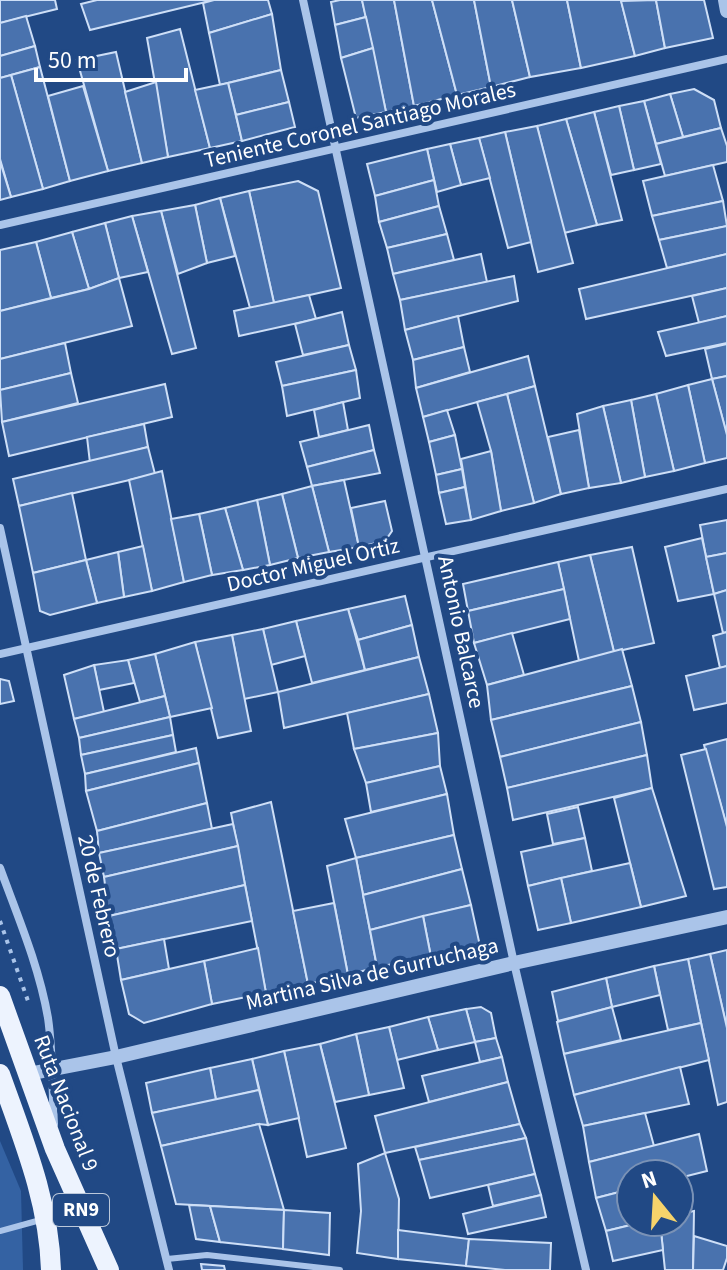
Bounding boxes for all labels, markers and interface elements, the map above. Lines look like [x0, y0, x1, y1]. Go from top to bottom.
scale bar [36, 32, 186, 82]
text: 50 m [48, 43, 97, 78]
street label: Teniente Coronel Santiago Morales [201, 74, 519, 176]
street label: Doctor Miguel Ortiz [224, 530, 402, 600]
street label: Antonio Balcarce [429, 553, 493, 711]
street label: 20 de Febrero [69, 831, 129, 961]
street label: Martina Silva de Gurruchaga [243, 929, 501, 1019]
street label: Ruta Nacional 9 [25, 1030, 107, 1176]
north arrow [615, 1158, 695, 1238]
text: N [637, 1162, 661, 1197]
road number: RN9 [53, 1194, 109, 1226]

